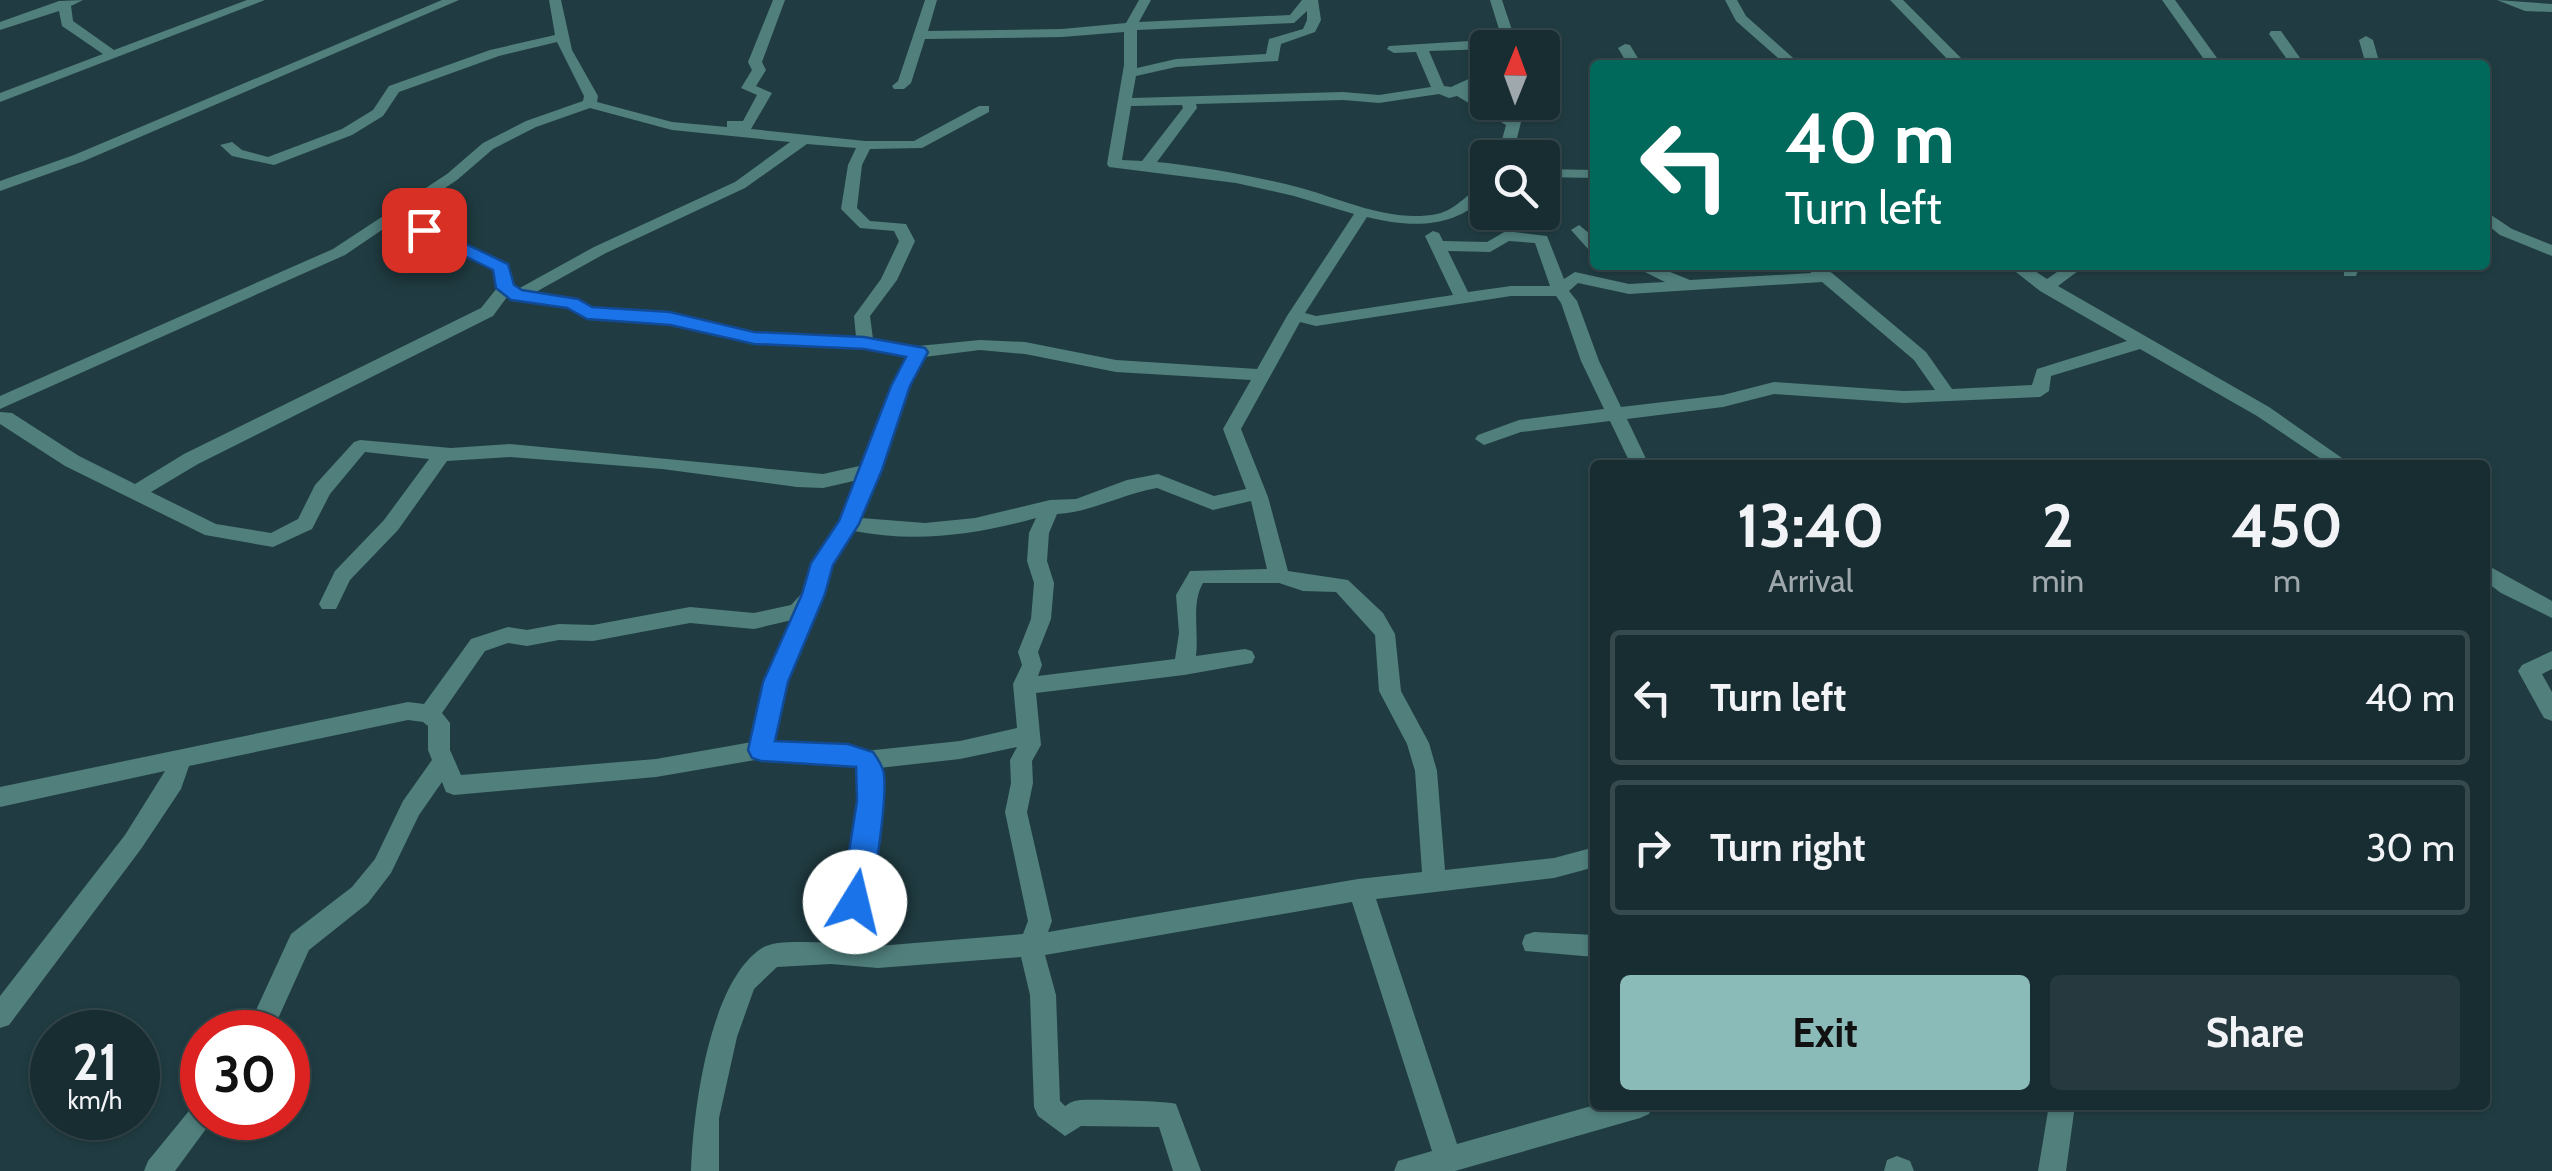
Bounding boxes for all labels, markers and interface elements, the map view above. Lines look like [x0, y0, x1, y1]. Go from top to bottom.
north arrow [1470, 30, 1560, 120]
map controls [1470, 30, 1560, 230]
text: 40 m [1785, 95, 1954, 181]
icon: left [1620, 100, 1750, 230]
button: search [1470, 140, 1560, 230]
text: Turn left [1785, 181, 1942, 235]
pin [382, 188, 467, 273]
icon: arrive [397, 203, 452, 258]
text: 13:40 [1737, 489, 1884, 562]
text: 2 [2042, 489, 2074, 562]
text: 450 [2231, 489, 2343, 562]
text: Arrival [1768, 561, 1853, 600]
text: min [2031, 561, 2084, 600]
text: m [2273, 561, 2301, 600]
icon: left [1625, 670, 1680, 725]
text: Turn left [1710, 674, 1846, 721]
text: 40 m [2365, 674, 2455, 721]
icon: right [1625, 820, 1680, 875]
text: Turn right [1710, 824, 1866, 871]
text: 30 m [2366, 824, 2455, 871]
position arrow [803, 850, 907, 954]
button: Exit [1620, 975, 2030, 1090]
button: Share [2050, 975, 2460, 1090]
speed limit sign: 30 [180, 1010, 310, 1140]
text: 21 [73, 1032, 117, 1093]
text: km/h [68, 1085, 122, 1115]

